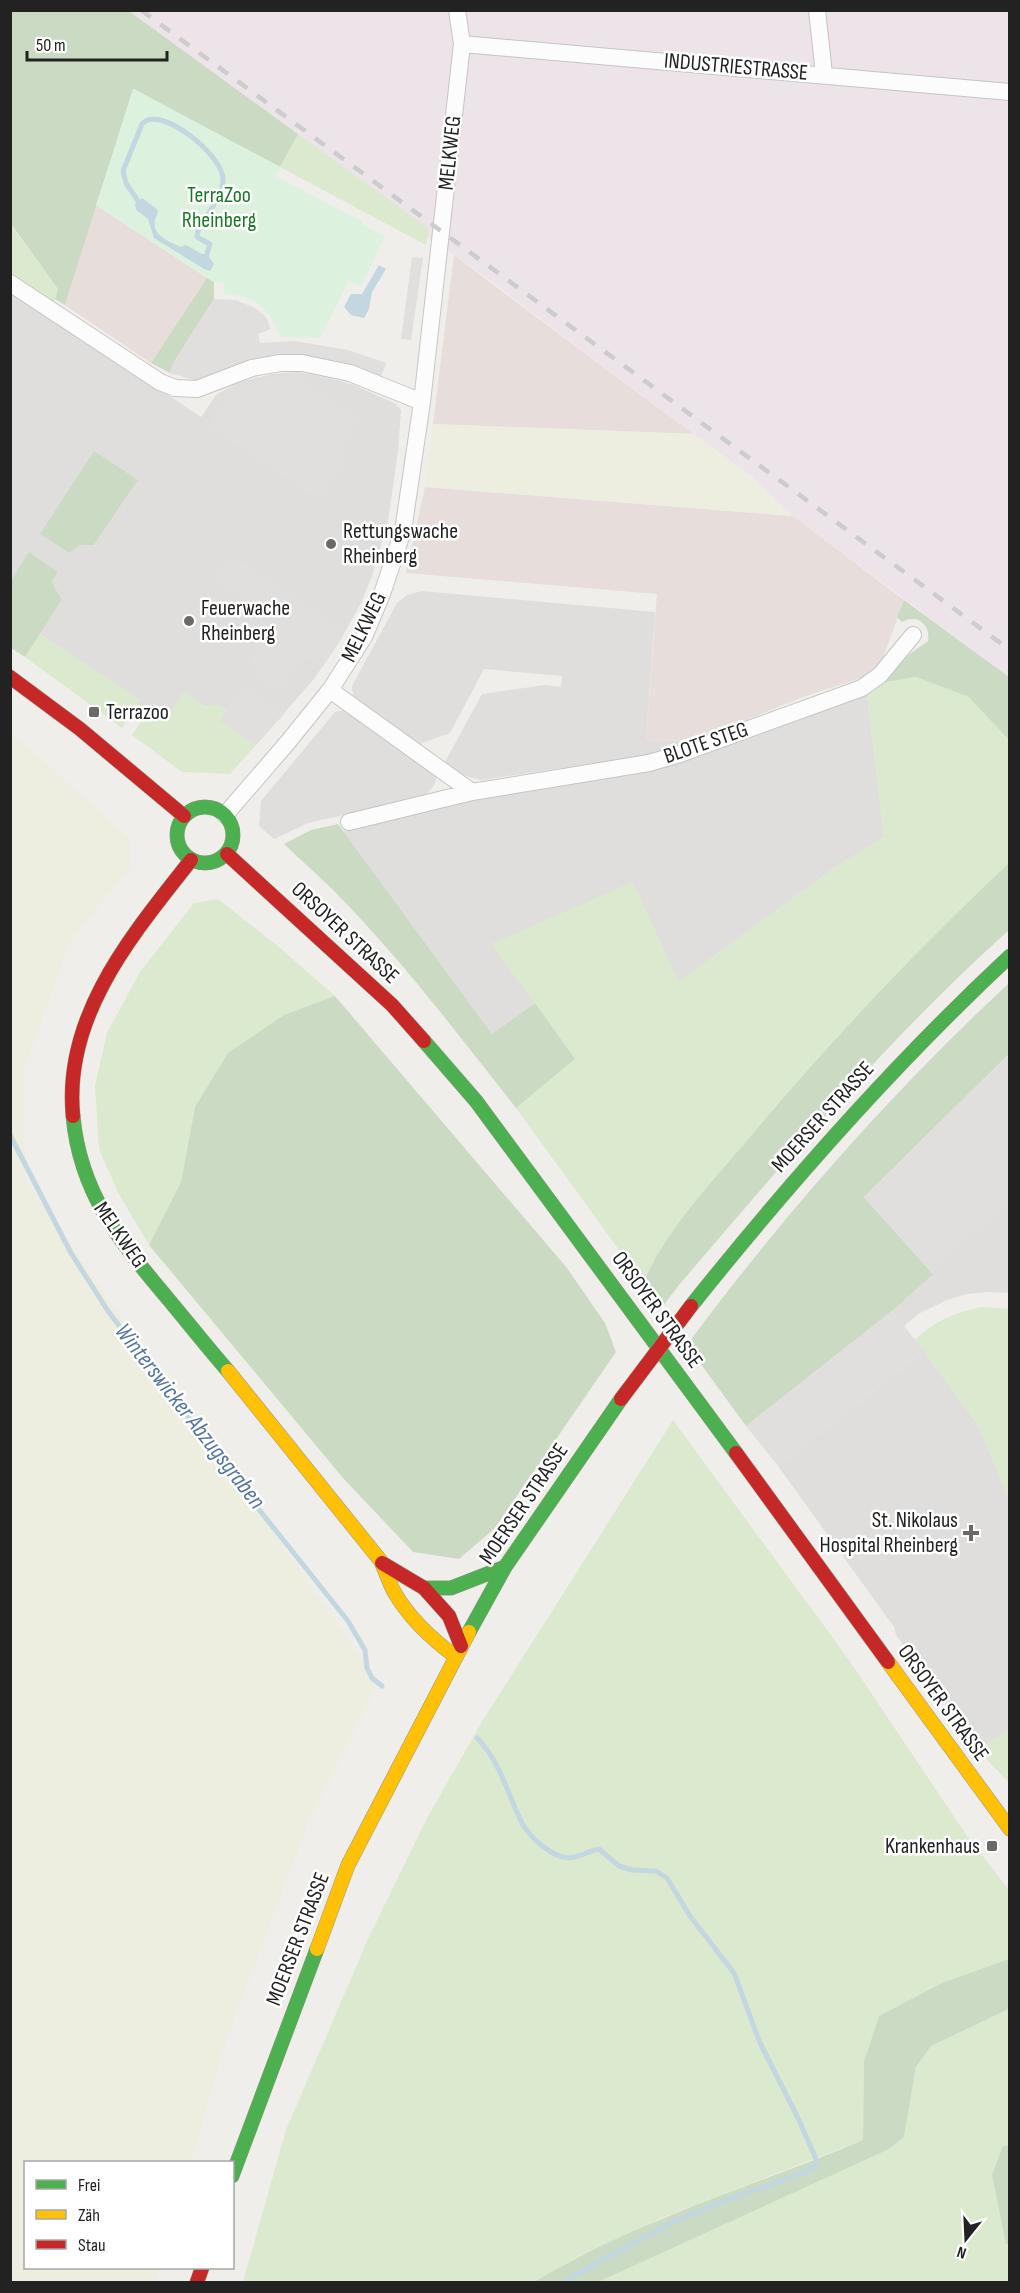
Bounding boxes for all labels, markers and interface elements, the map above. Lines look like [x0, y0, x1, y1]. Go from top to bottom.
scale bar [27, 24, 166, 62]
text: 50 m [36, 35, 66, 56]
street label: INDUSTRIESTRASSE [663, 47, 809, 87]
street label: MELKWEG [433, 114, 467, 192]
park label: TerraZoo Rheinberg [182, 182, 256, 234]
place label: Rettungswache Rheinberg [343, 518, 458, 570]
marker: Rettungswache Rheinberg [324, 537, 338, 551]
street label: MELKWEG [335, 588, 393, 666]
place label: Feuerwache Rheinberg [201, 595, 290, 647]
marker: Feuerwache Rheinberg [182, 614, 196, 628]
place label: Terrazoo [106, 699, 169, 726]
marker: Terrazoo [87, 705, 101, 719]
street label: BLOTE STEG [660, 716, 752, 770]
street label: ORSOYER STRASSE [285, 876, 405, 990]
street label: MOERSER STRASSE [766, 1056, 880, 1178]
street label: MELKWEG [88, 1197, 152, 1273]
street label: ORSOYER STRASSE [606, 1246, 708, 1374]
water label: Winterswicker Abzugsgraben [108, 1317, 272, 1515]
street label: MOERSER STRASSE [474, 1438, 574, 1570]
place label: St. Nikolaus Hospital Rheinberg [820, 1507, 958, 1559]
marker: St. Nikolaus Hospital Rheinberg [962, 1524, 980, 1542]
street label: ORSOYER STRASSE [892, 1639, 994, 1767]
place label: Krankenhaus [885, 1833, 980, 1860]
marker: Krankenhaus [985, 1839, 999, 1853]
street label: MOERSER STRASSE [260, 1869, 336, 2009]
legend [24, 2161, 234, 2269]
text: Frei [78, 2175, 100, 2196]
text: Zäh [78, 2205, 100, 2226]
north arrow [936, 2209, 996, 2269]
text: Stau [78, 2235, 106, 2256]
text: N [955, 2241, 969, 2262]

